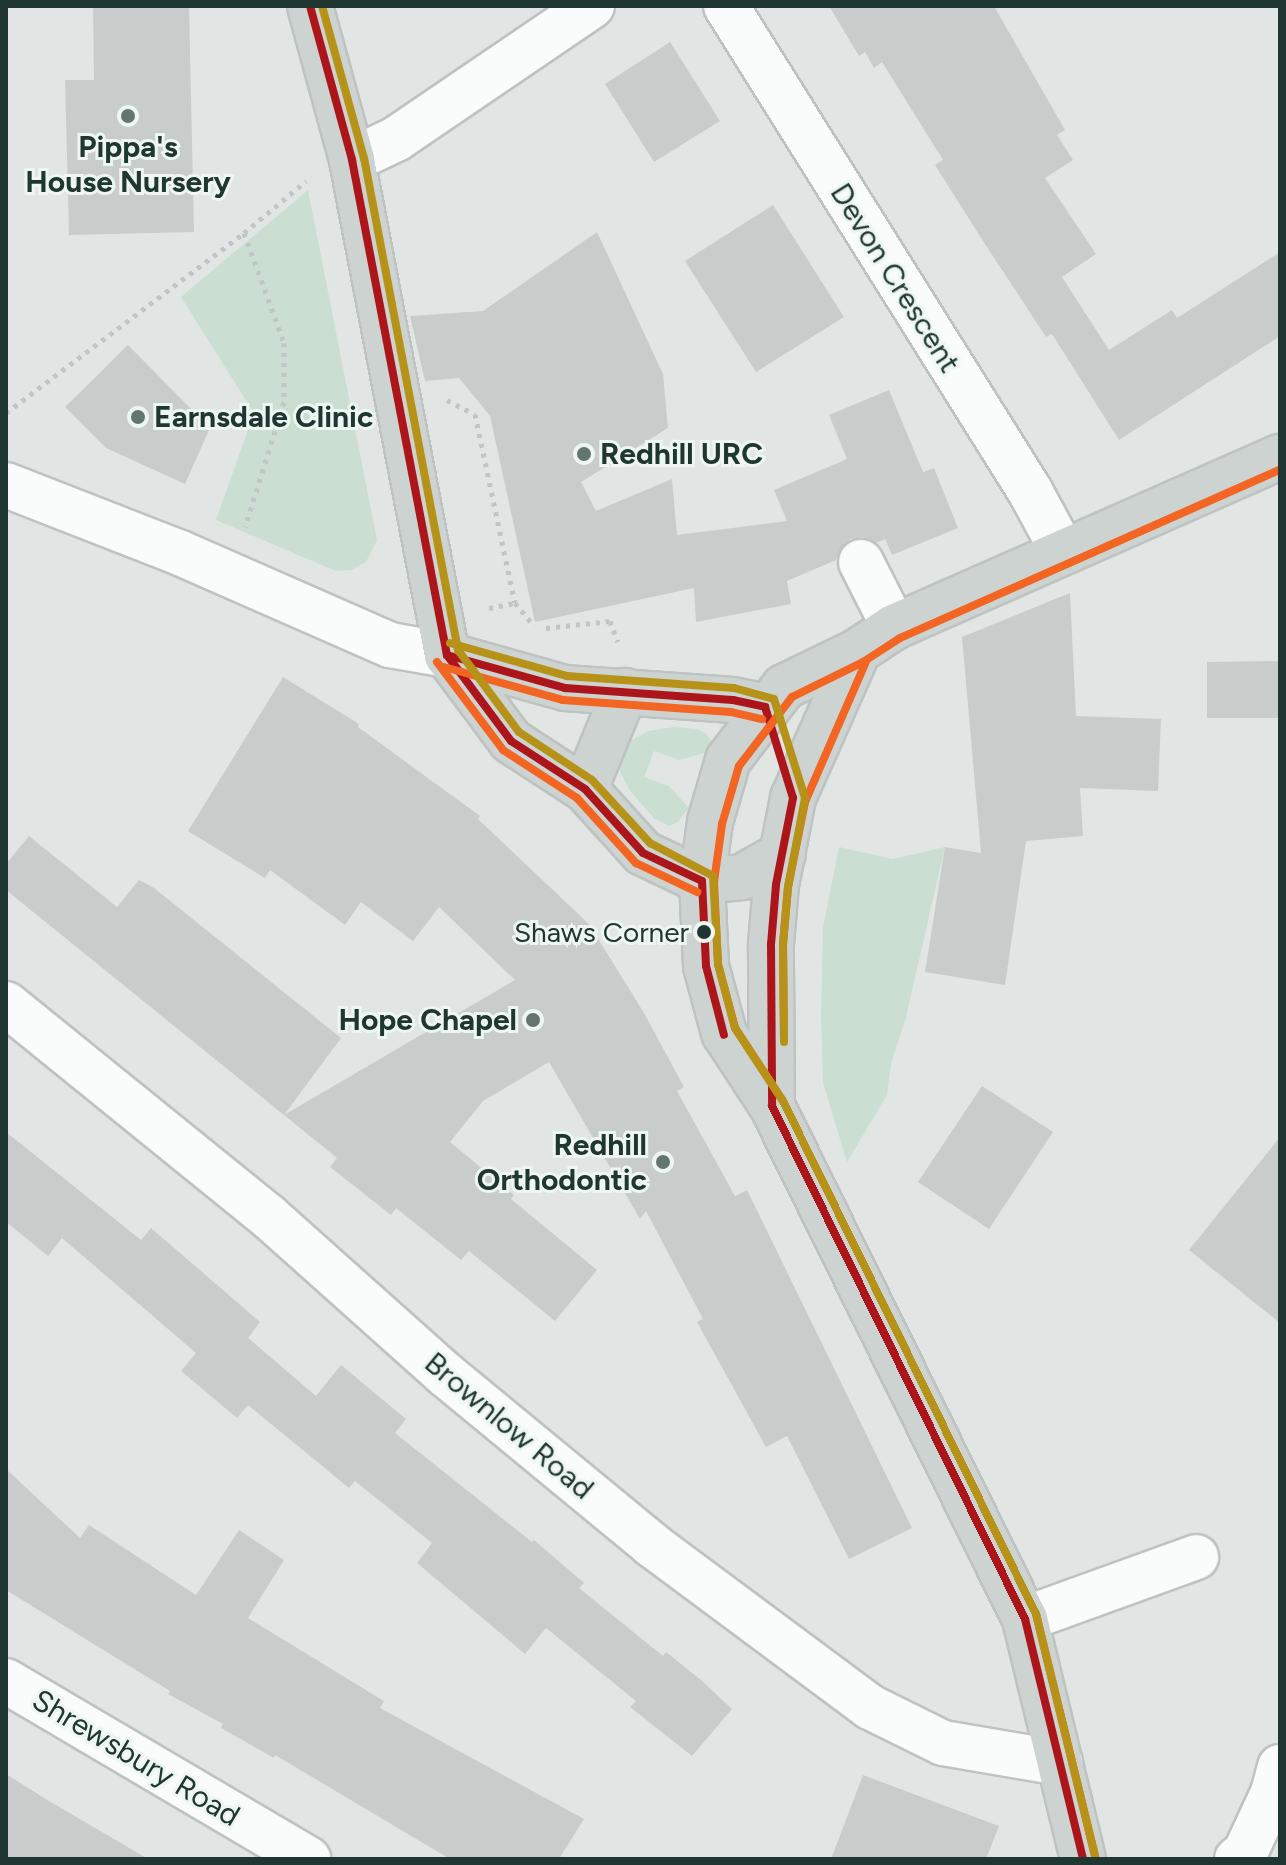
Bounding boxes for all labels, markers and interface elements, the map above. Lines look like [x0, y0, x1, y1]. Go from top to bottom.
marker: Pippa's House Nursery [119, 107, 137, 125]
place label: Pippa's House Nursery [25, 129, 231, 200]
street label: Devon Crescent [822, 177, 968, 379]
place label: Earnsdale Clinic [154, 399, 373, 435]
marker: Earnsdale Clinic [129, 408, 147, 426]
place label: Redhill URC [600, 436, 763, 472]
marker: Redhill URC [575, 445, 593, 463]
place label: Shaws Corner [514, 915, 689, 949]
marker: Shaws Corner [696, 924, 712, 940]
place label: Hope Chapel [338, 1002, 517, 1038]
marker: Hope Chapel [524, 1011, 542, 1029]
place label: Redhill Orthodontic [477, 1127, 647, 1198]
marker: Redhill Orthodontic [654, 1153, 672, 1171]
street label: Brownlow Road [417, 1345, 601, 1507]
street label: Shrewsbury Road [26, 1682, 246, 1834]

